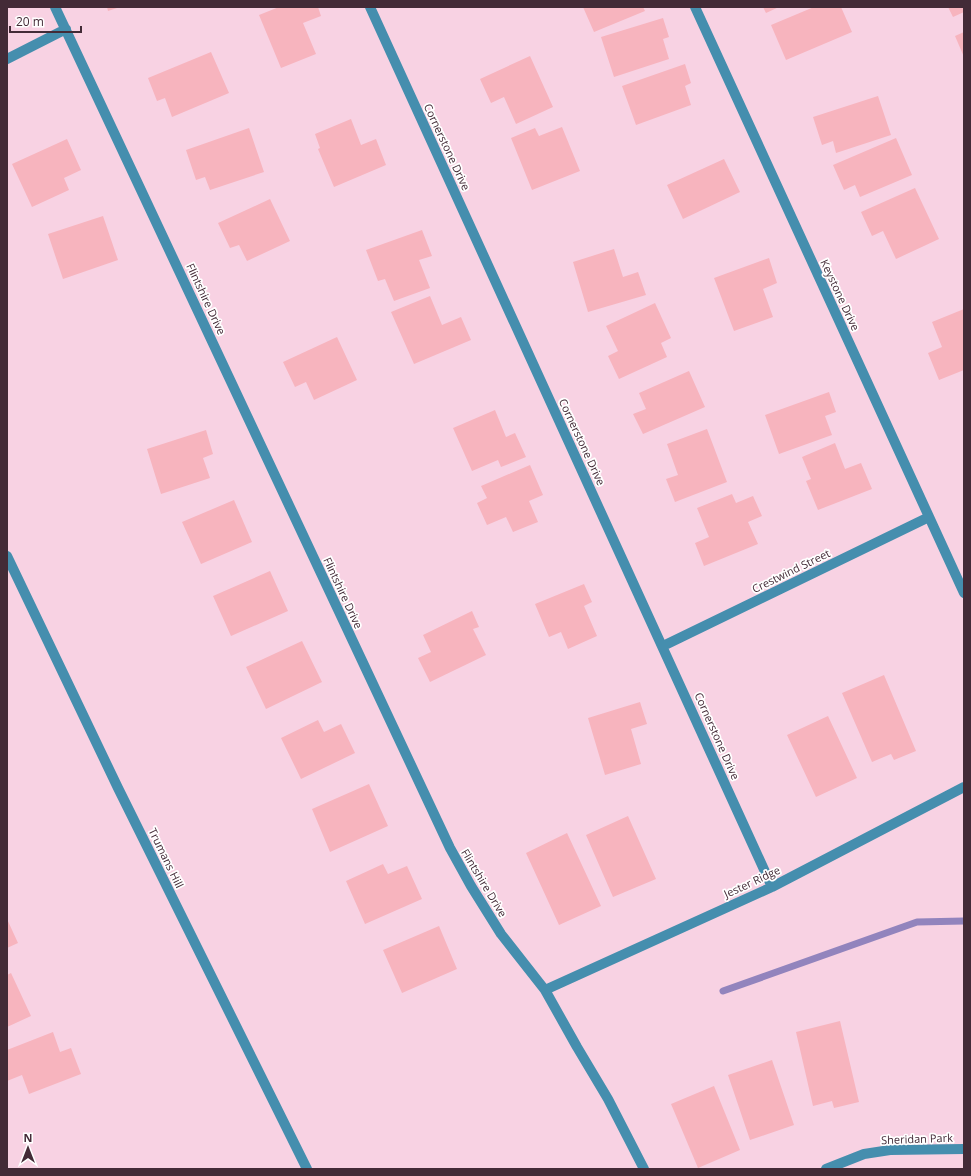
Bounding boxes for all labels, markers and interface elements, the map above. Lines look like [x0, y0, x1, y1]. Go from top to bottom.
scale bar [10, 8, 81, 34]
text: 20 m [16, 13, 44, 30]
street label: Cornerstone Drive [421, 101, 474, 193]
street label: Keystone Drive [817, 257, 864, 333]
street label: Flintshire Drive [183, 261, 230, 337]
street label: Cornerstone Drive [556, 396, 609, 488]
street label: Crestwind Street [749, 545, 832, 596]
street label: Flintshire Drive [320, 555, 367, 631]
street label: Cornerstone Drive [691, 690, 743, 782]
street label: Trumans Hill [145, 825, 187, 890]
street label: Flintshire Drive [458, 846, 511, 920]
street label: Jester Ridge [720, 862, 782, 902]
north arrow [8, 1128, 48, 1168]
text: N [24, 1130, 32, 1145]
street label: Sheridan Park [881, 1130, 953, 1147]

